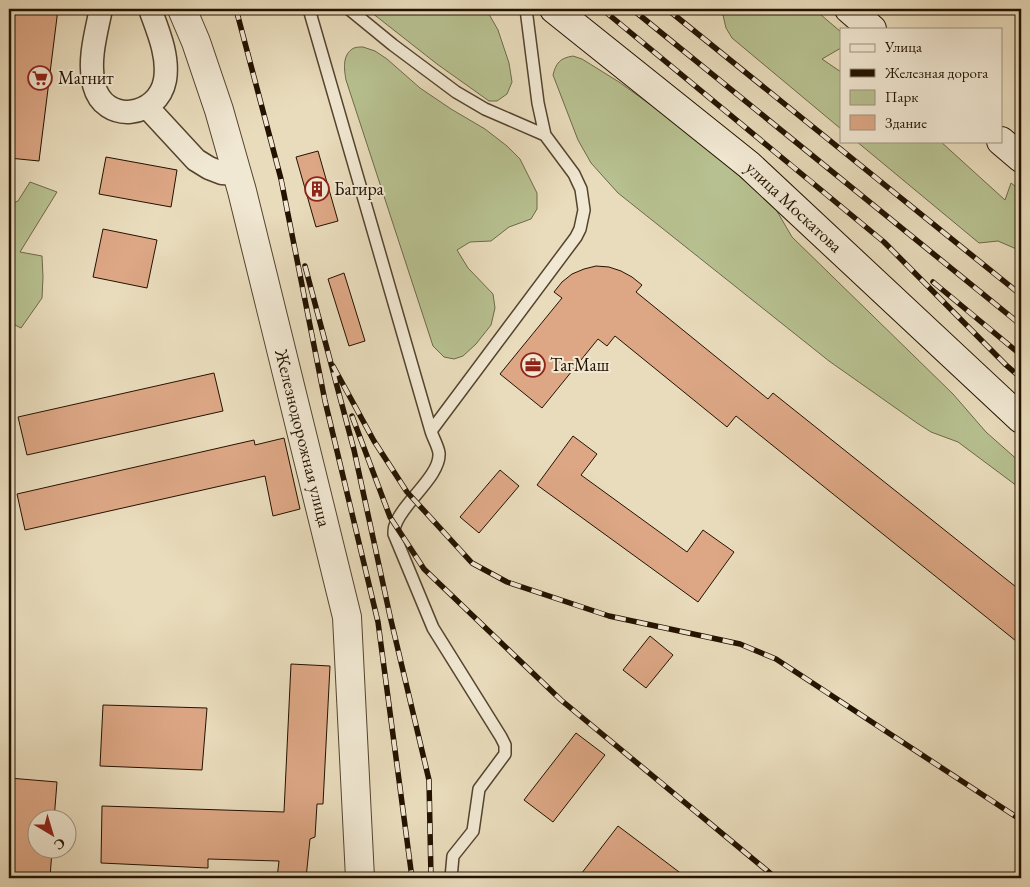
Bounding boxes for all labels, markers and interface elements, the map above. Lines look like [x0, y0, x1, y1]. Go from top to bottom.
legend [840, 28, 1002, 142]
text: Улица [884, 37, 922, 56]
text: Железная дорога [884, 63, 988, 82]
supermarket icon: Магнит [27, 65, 53, 91]
place label: Магнит [58, 66, 114, 89]
text: Парк [885, 87, 918, 106]
text: Здание [885, 113, 927, 132]
street label: улица Москатова [741, 156, 848, 258]
building icon: Багира [304, 176, 330, 202]
place label: Багира [334, 177, 385, 200]
street label: Железнодорожная улица [270, 346, 337, 530]
office icon: ТагМаш [520, 352, 546, 378]
place label: ТагМаш [550, 353, 610, 376]
north arrow [28, 810, 78, 860]
text: С [50, 834, 69, 854]

